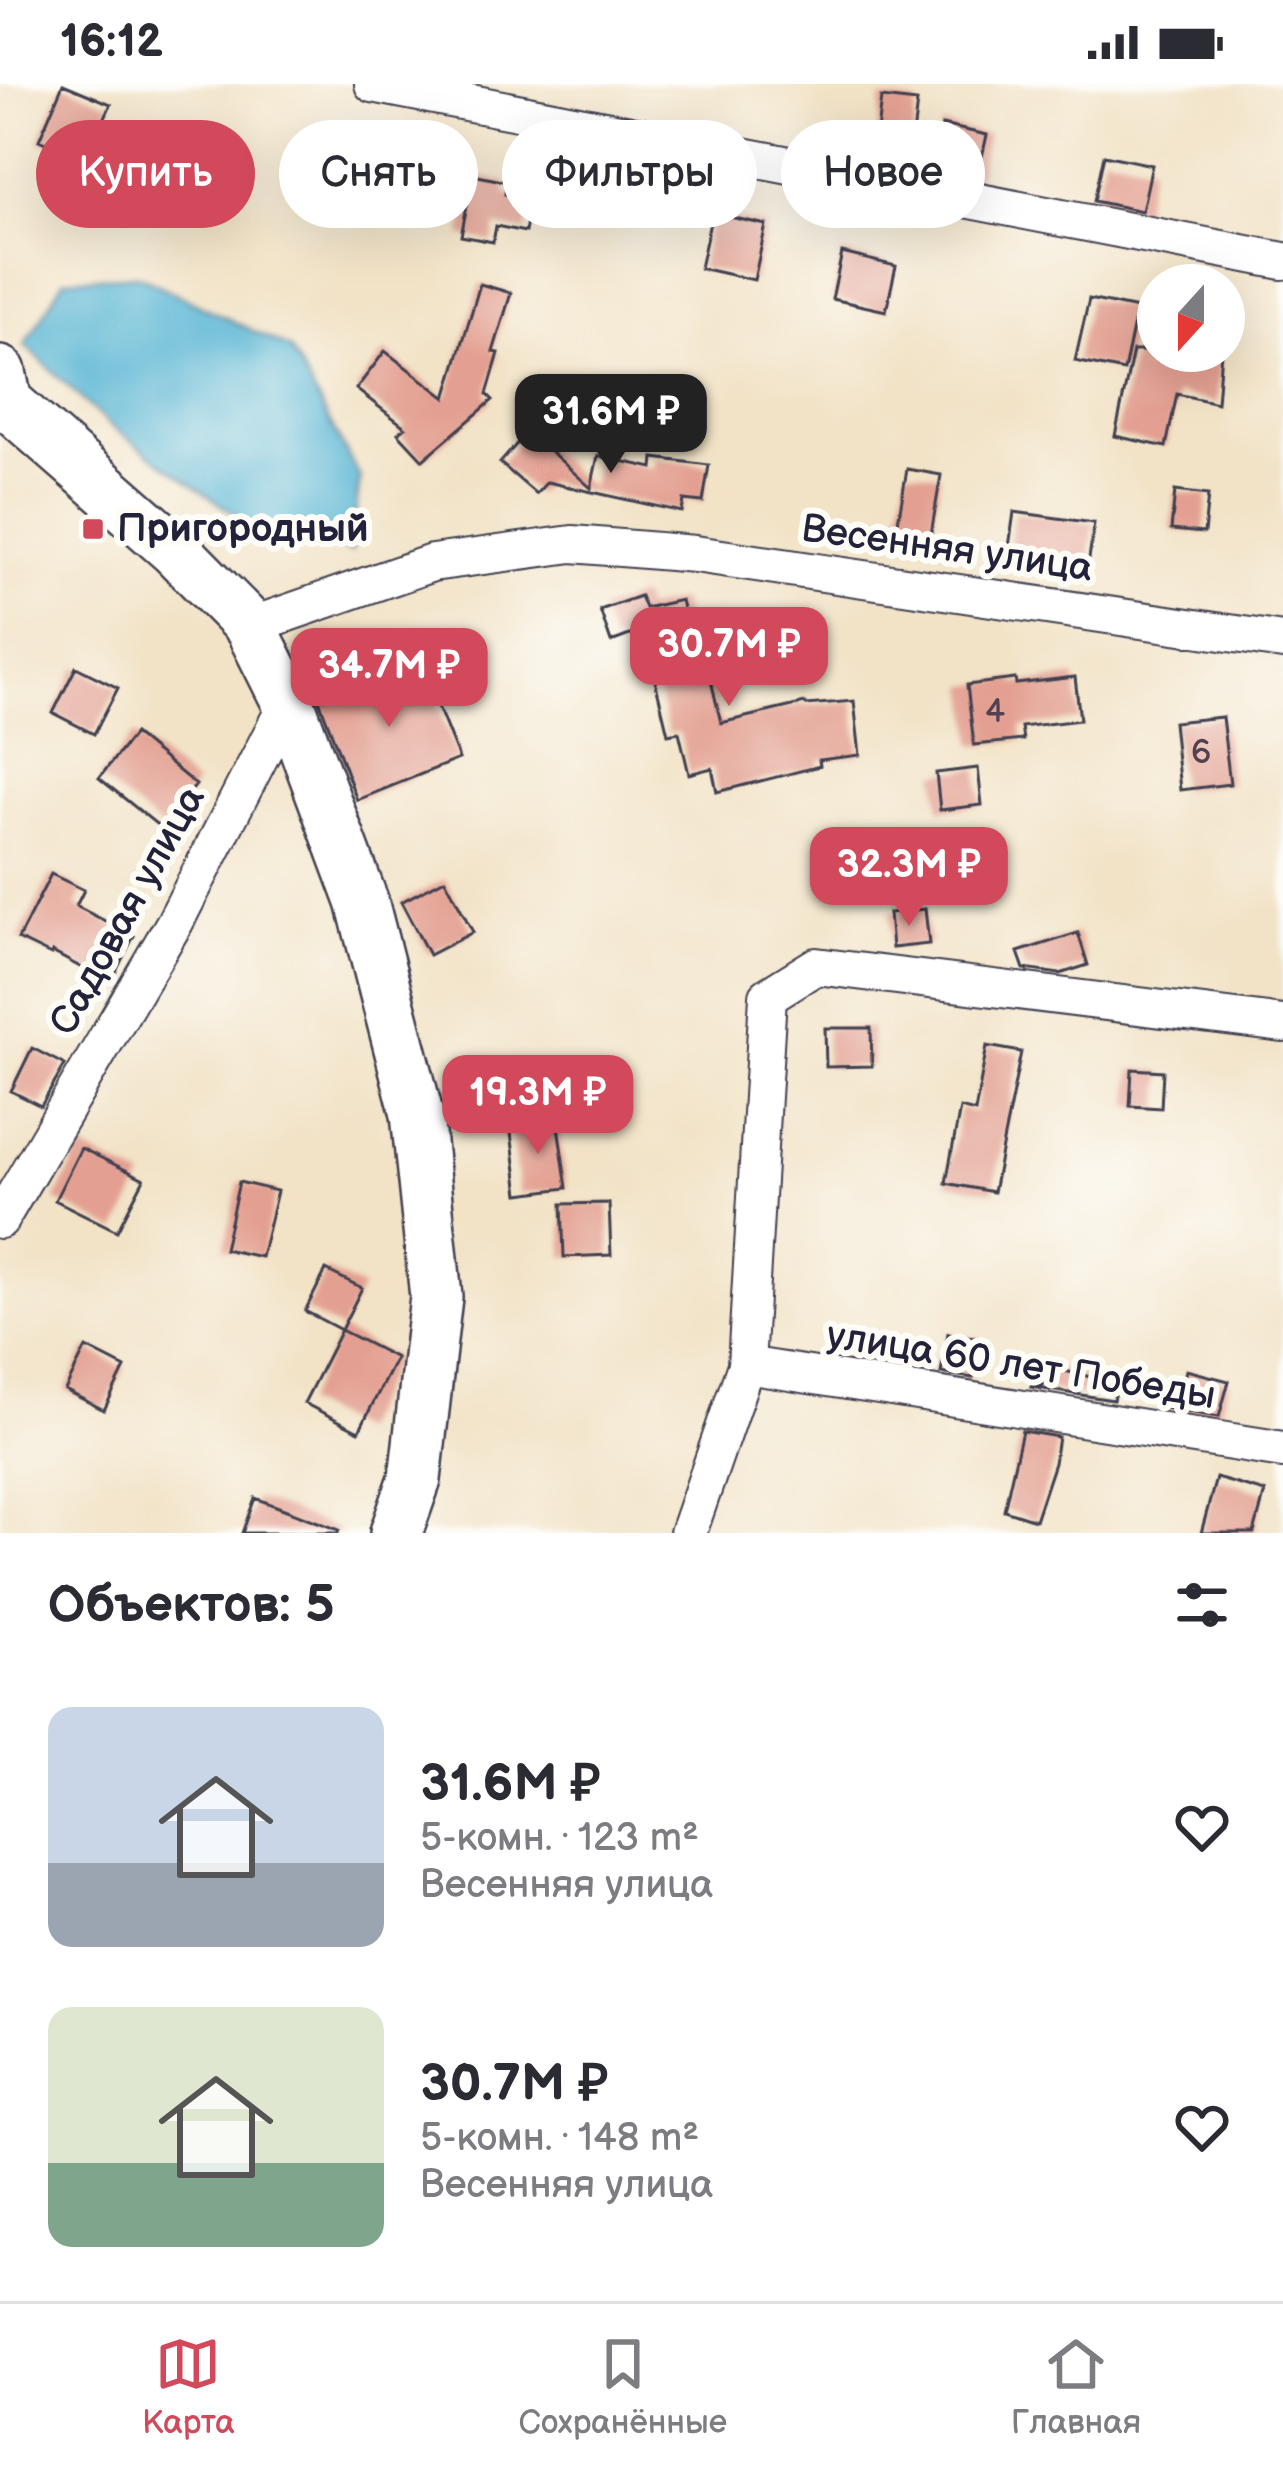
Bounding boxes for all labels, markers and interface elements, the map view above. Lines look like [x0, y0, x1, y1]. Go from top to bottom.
text: 16:12 [60, 15, 163, 70]
chip: Купить [36, 120, 255, 228]
chip: Снять [279, 120, 478, 228]
chip: Фильтры [502, 120, 757, 228]
chip: Новое [781, 120, 985, 228]
north arrow [1137, 264, 1245, 372]
map controls [1137, 264, 1245, 372]
pin: 31.6M ₽ [500, 374, 722, 476]
text: 31.6M ₽ [542, 389, 680, 436]
street label: Весенняя улица [799, 505, 1095, 593]
place label: Пригородный [117, 506, 369, 553]
marker: Пригородный [80, 516, 106, 542]
pin: 30.7M ₽ [618, 607, 840, 709]
text: 30.7M ₽ [657, 622, 801, 669]
pin: 34.7M ₽ [278, 628, 500, 730]
text: 34.7M ₽ [318, 643, 460, 690]
house number: 4 [985, 692, 1005, 732]
house number: 6 [1191, 733, 1211, 773]
street label: Садовая улица [40, 778, 216, 1044]
pin: 32.3M ₽ [798, 827, 1020, 929]
text: 32.3M ₽ [837, 842, 981, 889]
pin: 19.3M ₽ [427, 1055, 649, 1157]
text: 19.3M ₽ [469, 1070, 607, 1117]
street label: улица 60 лет Победы [823, 1312, 1219, 1420]
icon: filters [1169, 1572, 1235, 1638]
text: Объектов: 5 [48, 1575, 335, 1636]
text: 31.6M ₽ [420, 1754, 601, 1815]
icon: home [144, 1755, 288, 1899]
icon: heart [1169, 1794, 1235, 1860]
text: 5-комн. · 123 m² [420, 1815, 699, 1862]
text: Весенняя улица [420, 1862, 713, 1909]
text: 30.7M ₽ [420, 2054, 608, 2115]
icon: home [144, 2055, 288, 2199]
icon: heart [1169, 2094, 1235, 2160]
text: 5-комн. · 148 m² [420, 2115, 699, 2162]
text: Весенняя улица [420, 2162, 713, 2209]
tab: Карта [142, 2331, 235, 2443]
tab: Сохранённые [519, 2331, 727, 2443]
tab: Главная [1011, 2331, 1141, 2443]

